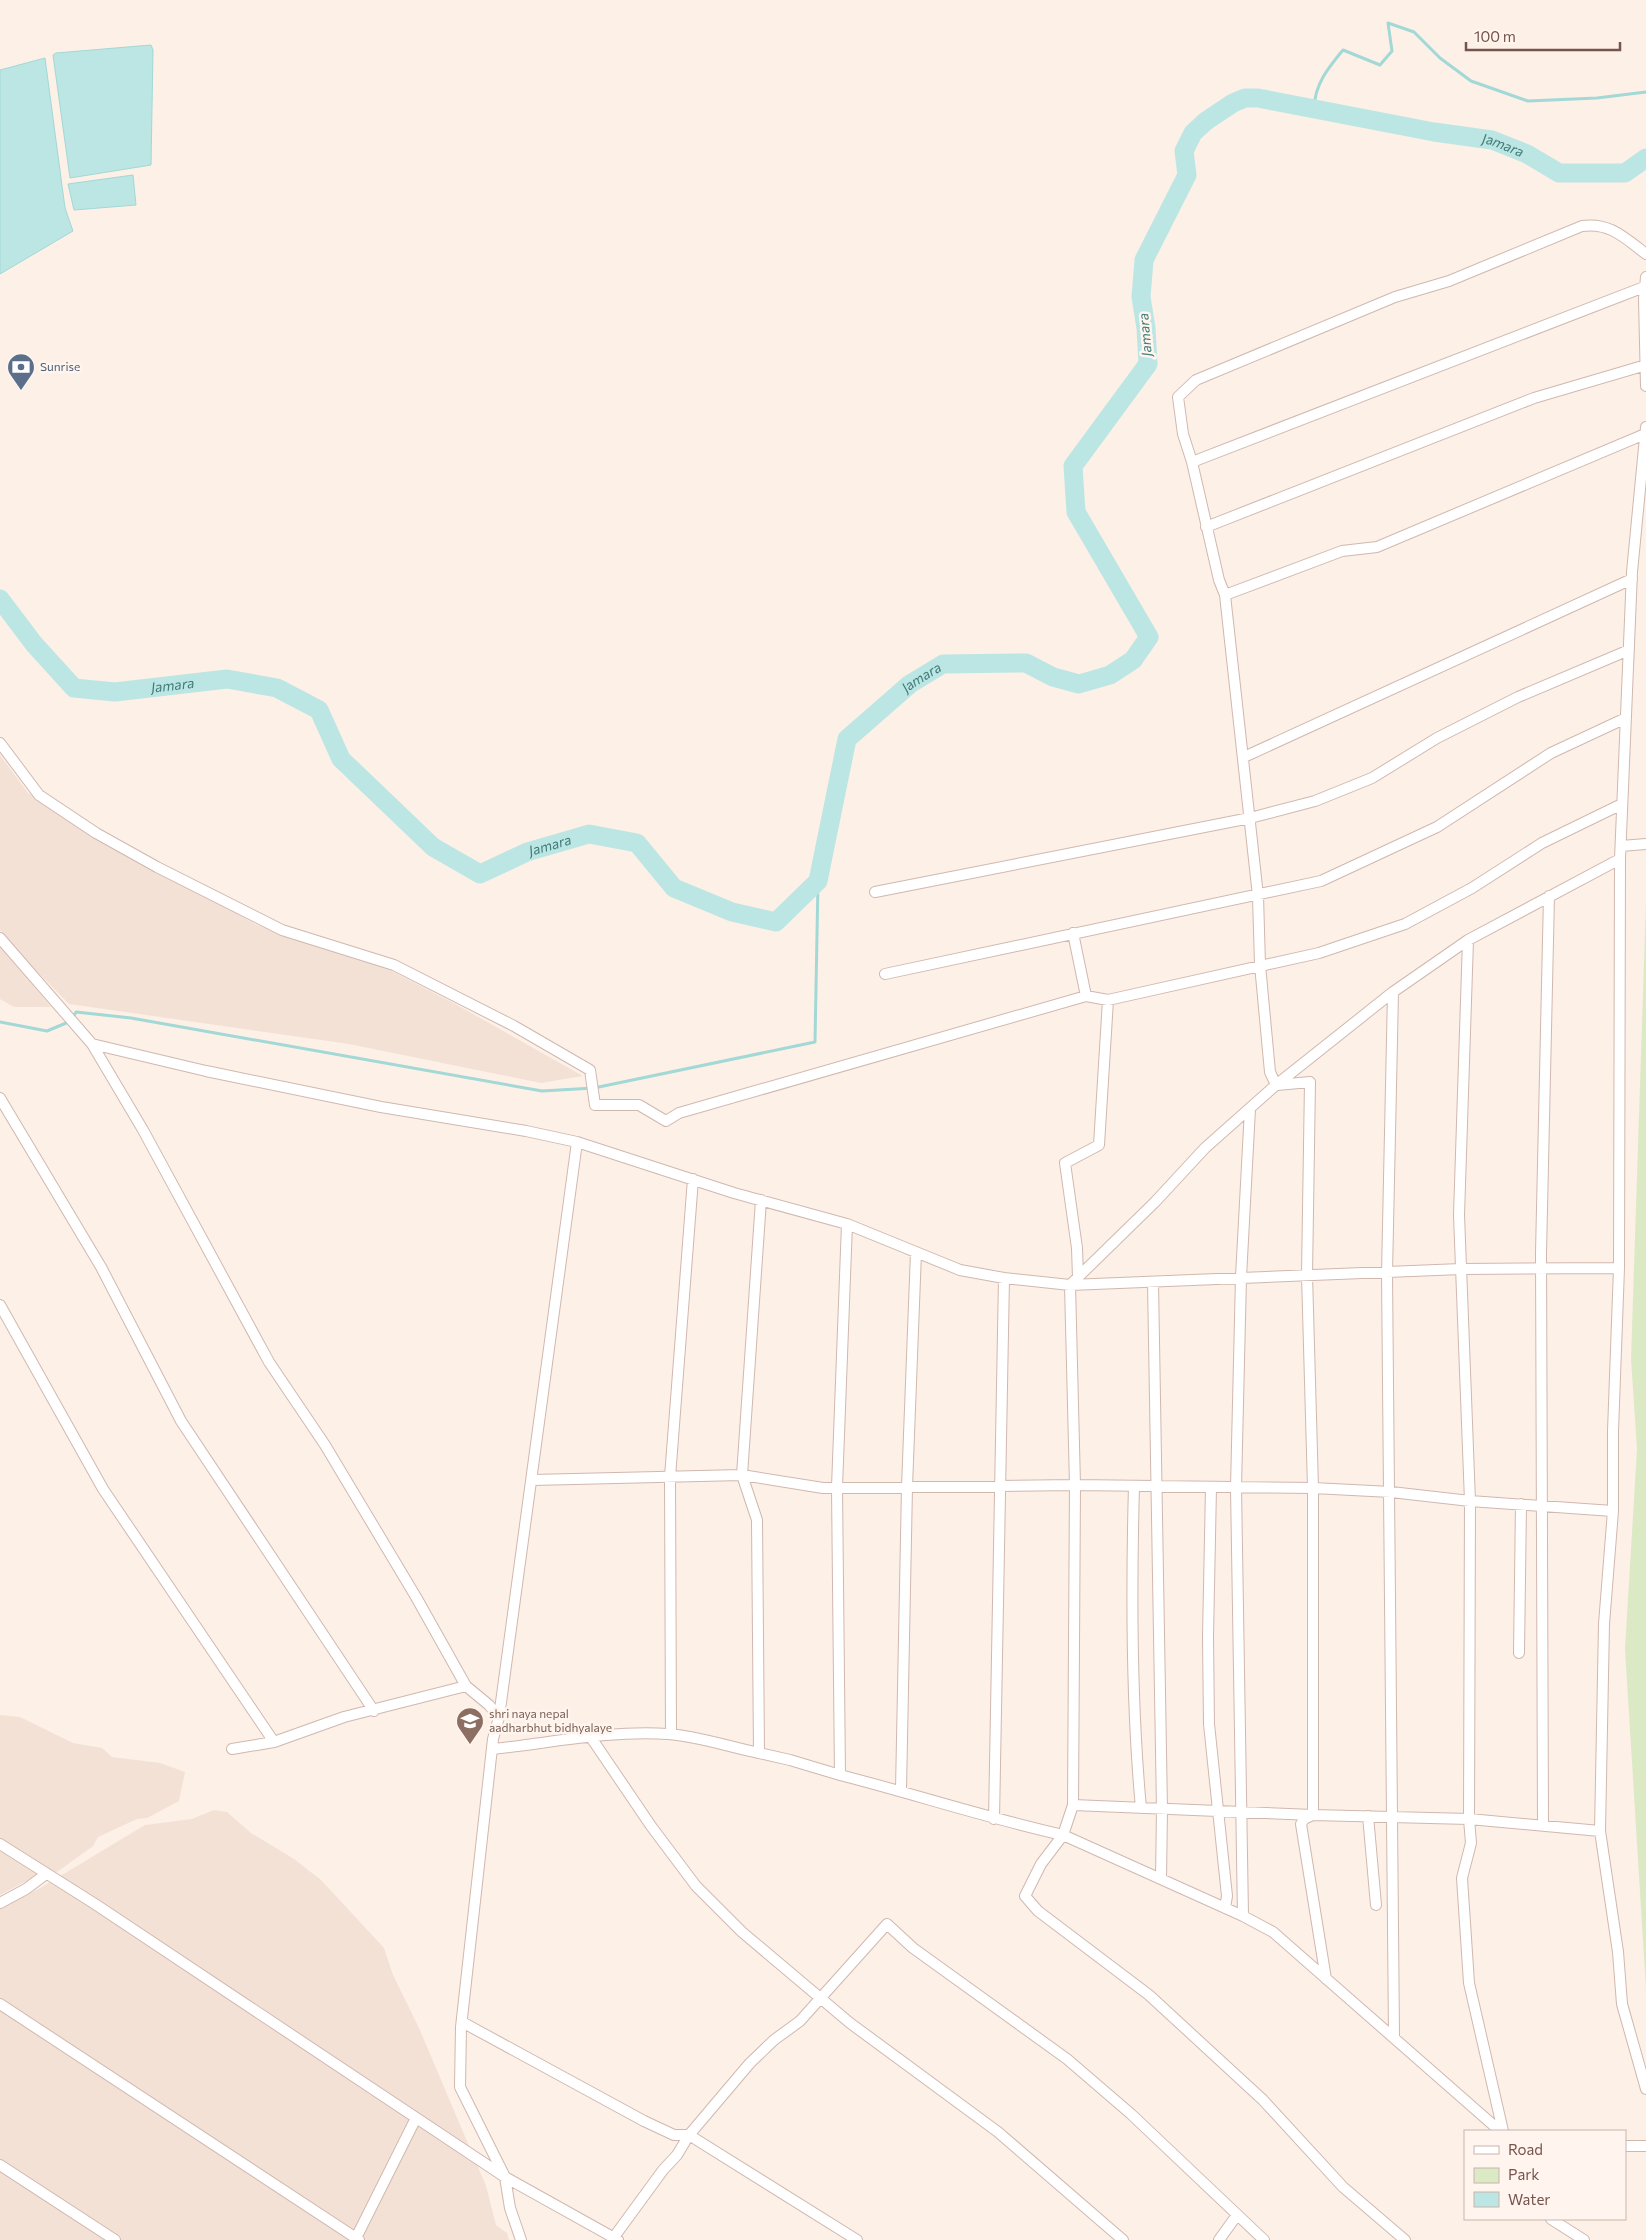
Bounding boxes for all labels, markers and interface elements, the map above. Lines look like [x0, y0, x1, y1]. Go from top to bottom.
scale bar [1466, 20, 1620, 52]
text: 100 m [1474, 27, 1516, 45]
water label: Jamara [1479, 129, 1527, 160]
water label: Jamara [1134, 313, 1155, 360]
bank icon: Sunrise [6, 352, 36, 391]
place label: Sunrise [40, 359, 80, 373]
water label: Jamara [896, 658, 944, 697]
water label: Jamara [148, 674, 195, 696]
water label: Jamara [524, 831, 573, 860]
school or university icon: shri naya nepal aadharbhut bidhyalaye [455, 1706, 485, 1745]
place label: shri naya nepal aadharbhut bidhyalaye [489, 1706, 612, 1734]
legend [1464, 2130, 1626, 2220]
text: Road [1508, 2140, 1543, 2158]
text: Park [1508, 2165, 1539, 2183]
text: Water [1508, 2190, 1550, 2208]

